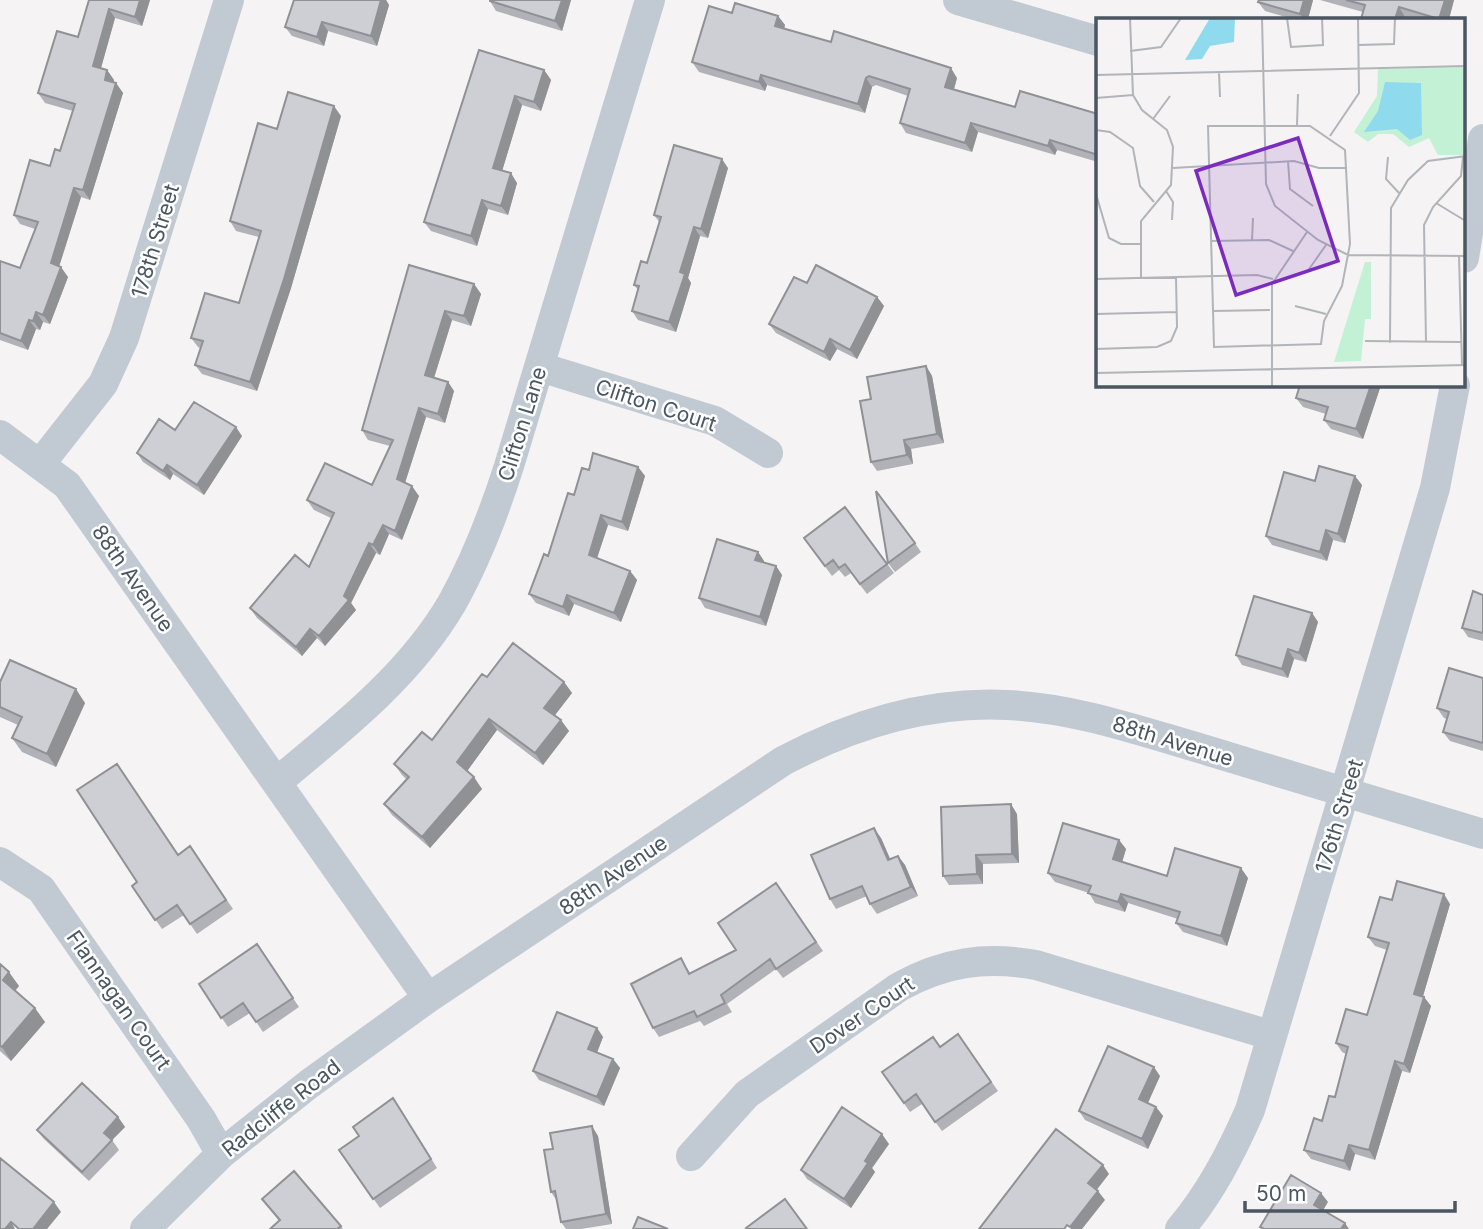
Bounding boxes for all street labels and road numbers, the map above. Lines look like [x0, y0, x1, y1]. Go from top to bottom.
street label: 178th Street [126, 181, 184, 301]
street label: Clifton Lane [493, 364, 551, 484]
street label: Clifton Court [592, 374, 720, 436]
street label: 88th Avenue [87, 520, 179, 636]
street label: 88th Avenue [1110, 711, 1236, 771]
street label: 176th Street [1310, 756, 1368, 876]
street label: 88th Avenue [554, 830, 672, 920]
street label: Flannagan Court [62, 926, 176, 1075]
street label: Dover Court [805, 971, 919, 1059]
street label: Radcliffe Road [217, 1054, 345, 1162]

